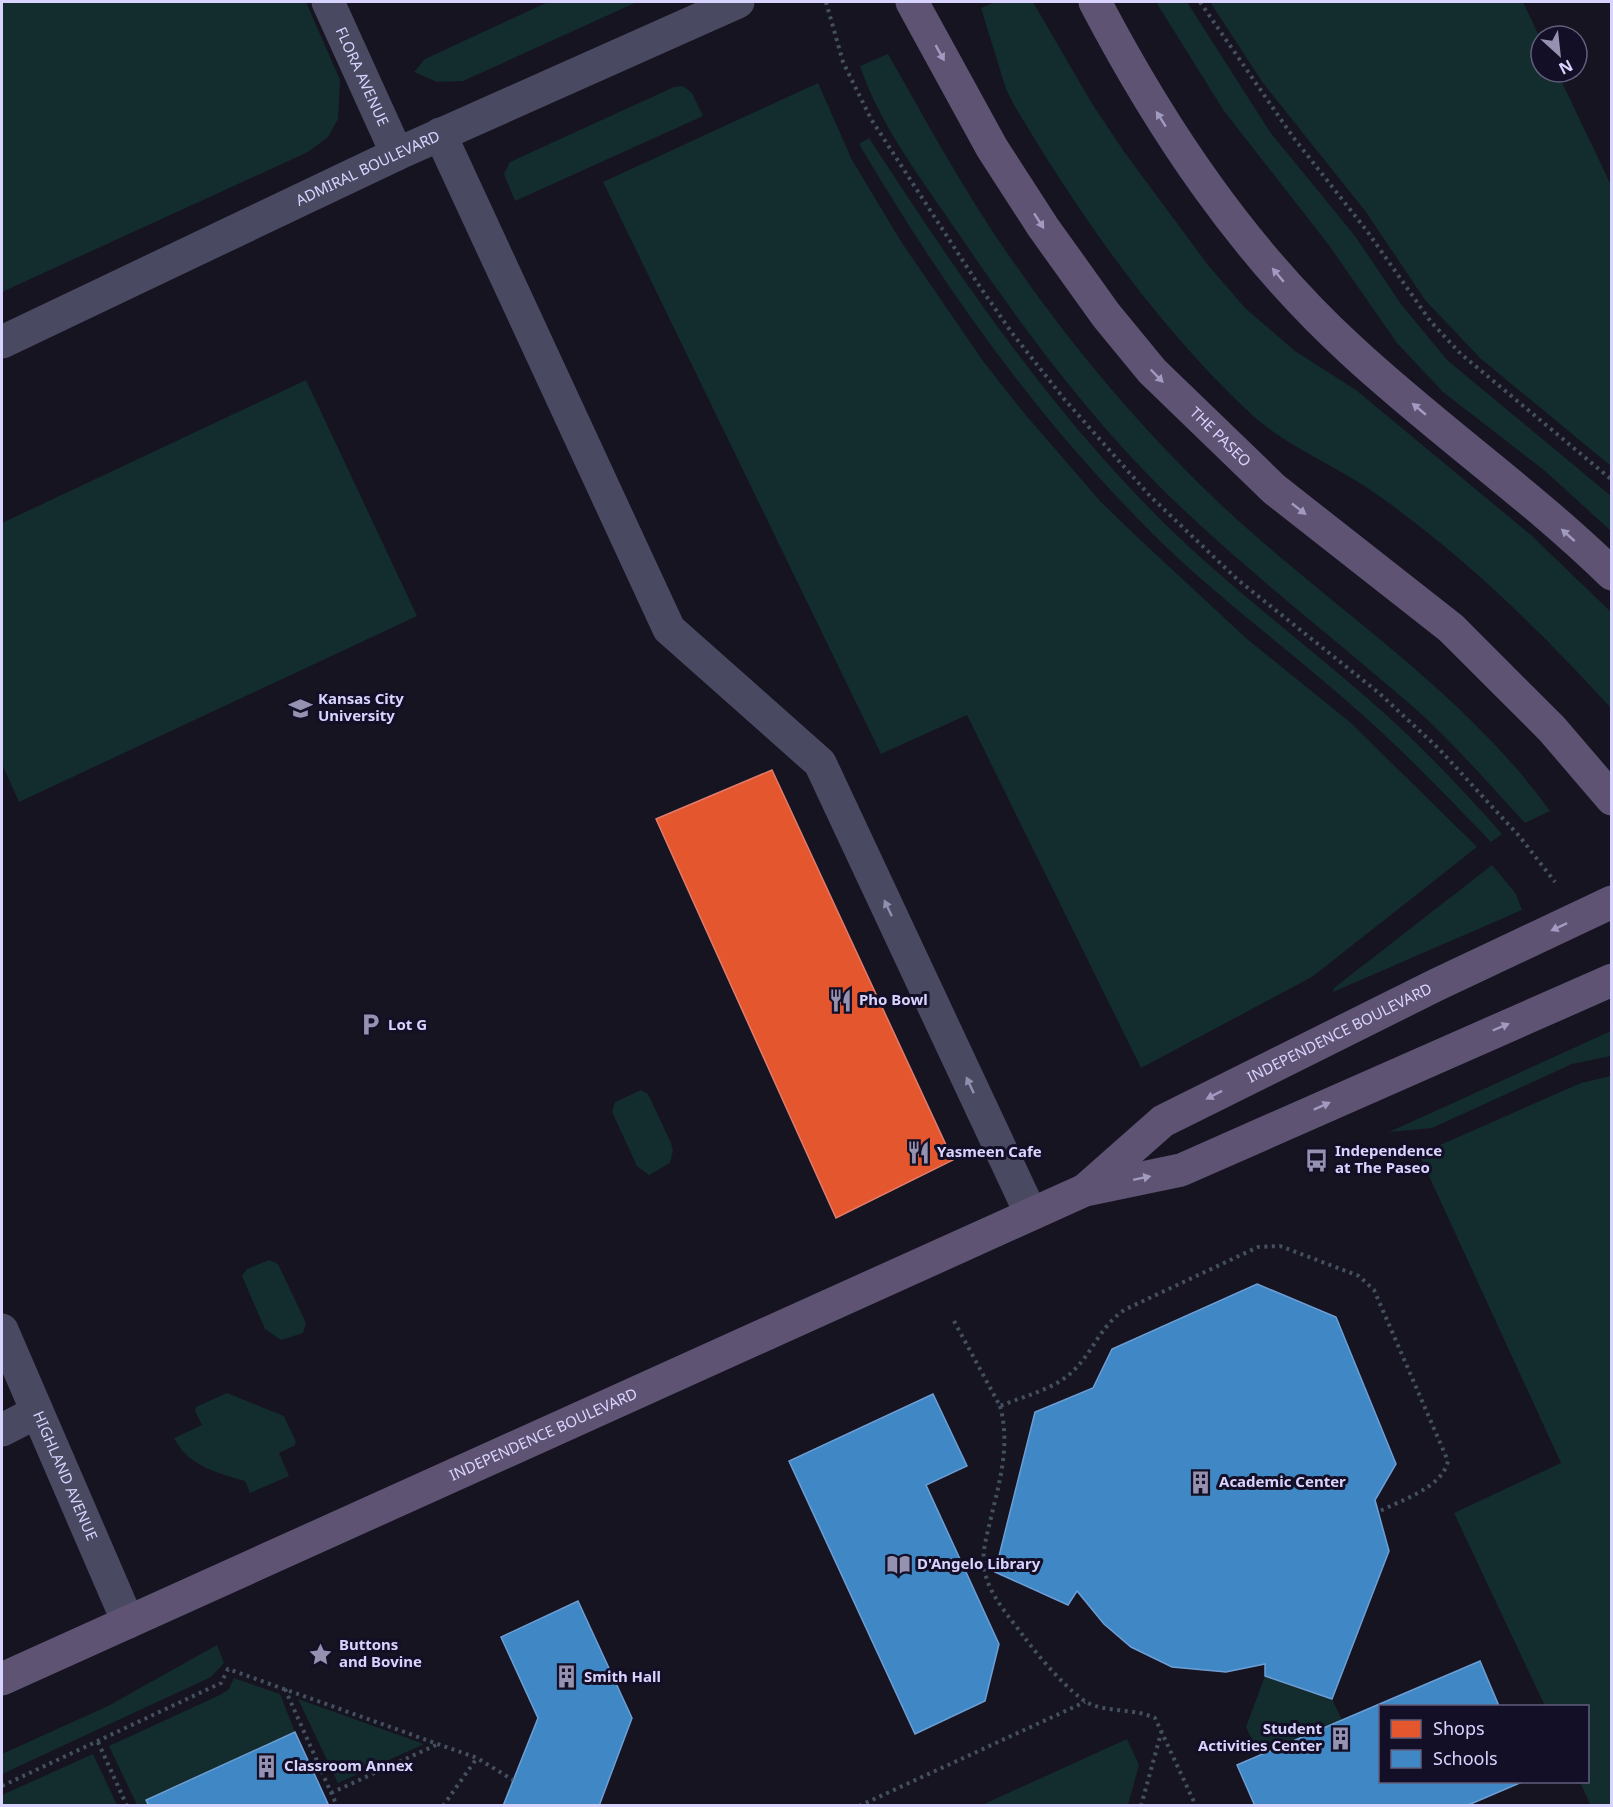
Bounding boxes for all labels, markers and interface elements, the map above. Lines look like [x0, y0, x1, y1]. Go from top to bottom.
street label: FLORA AVENUE [332, 23, 394, 129]
north arrow [1529, 24, 1589, 84]
one-way arrow [935, 45, 945, 62]
text: N [1555, 55, 1577, 80]
one-way arrow [1156, 111, 1167, 127]
street label: ADMIRAL BOULEVARD [292, 125, 443, 210]
one-way arrow [1033, 213, 1044, 229]
one-way arrow [1272, 267, 1285, 283]
one-way arrow [1150, 368, 1164, 382]
street label: THE PASEO [1186, 402, 1256, 470]
one-way arrow [1411, 403, 1427, 416]
one-way arrow [1292, 502, 1307, 514]
one-way arrow [1561, 528, 1576, 542]
place label: Kansas City University [318, 688, 404, 725]
school or university icon: Kansas City University [287, 695, 313, 721]
one-way arrow [883, 899, 892, 916]
one-way arrow [1550, 922, 1567, 931]
street label: INDEPENDENCE BOULEVARD [1243, 978, 1435, 1087]
restaurant icon: Pho Bowl [828, 987, 854, 1013]
place label: Pho Bowl [859, 989, 928, 1009]
parking icon: Lot G [357, 1012, 383, 1038]
place label: Lot G [388, 1014, 427, 1034]
one-way arrow [1492, 1022, 1510, 1032]
one-way arrow [965, 1075, 975, 1093]
one-way arrow [1206, 1091, 1223, 1100]
one-way arrow [1314, 1101, 1332, 1111]
restaurant icon: Yasmeen Cafe [906, 1139, 932, 1165]
place label: Independence at The Paseo [1335, 1140, 1442, 1177]
place label: Yasmeen Cafe [937, 1141, 1042, 1161]
bus stop icon: Independence at The Paseo [1304, 1147, 1330, 1173]
one-way arrow [1133, 1173, 1152, 1182]
street label: INDEPENDENCE BOULEVARD [446, 1383, 640, 1485]
street label: HIGHLAND AVENUE [29, 1408, 103, 1543]
building icon: Academic Center [1188, 1469, 1214, 1495]
place label: Academic Center [1219, 1471, 1346, 1491]
library icon: D'Angelo Library [886, 1551, 912, 1577]
place label: D'Angelo Library [917, 1553, 1041, 1573]
place label: Buttons and Bovine [339, 1634, 422, 1671]
place icon: Buttons and Bovine [308, 1641, 334, 1667]
building icon: Smith Hall [553, 1664, 579, 1690]
place label: Smith Hall [584, 1666, 661, 1686]
legend [1379, 1705, 1589, 1783]
text: Shops [1433, 1716, 1485, 1740]
place label: Student Activities Center [1198, 1718, 1322, 1755]
building icon: Student Activities Center [1327, 1725, 1353, 1751]
text: Schools [1433, 1746, 1498, 1770]
building icon: Classroom Annex [253, 1753, 279, 1779]
place label: Classroom Annex [284, 1755, 413, 1775]

